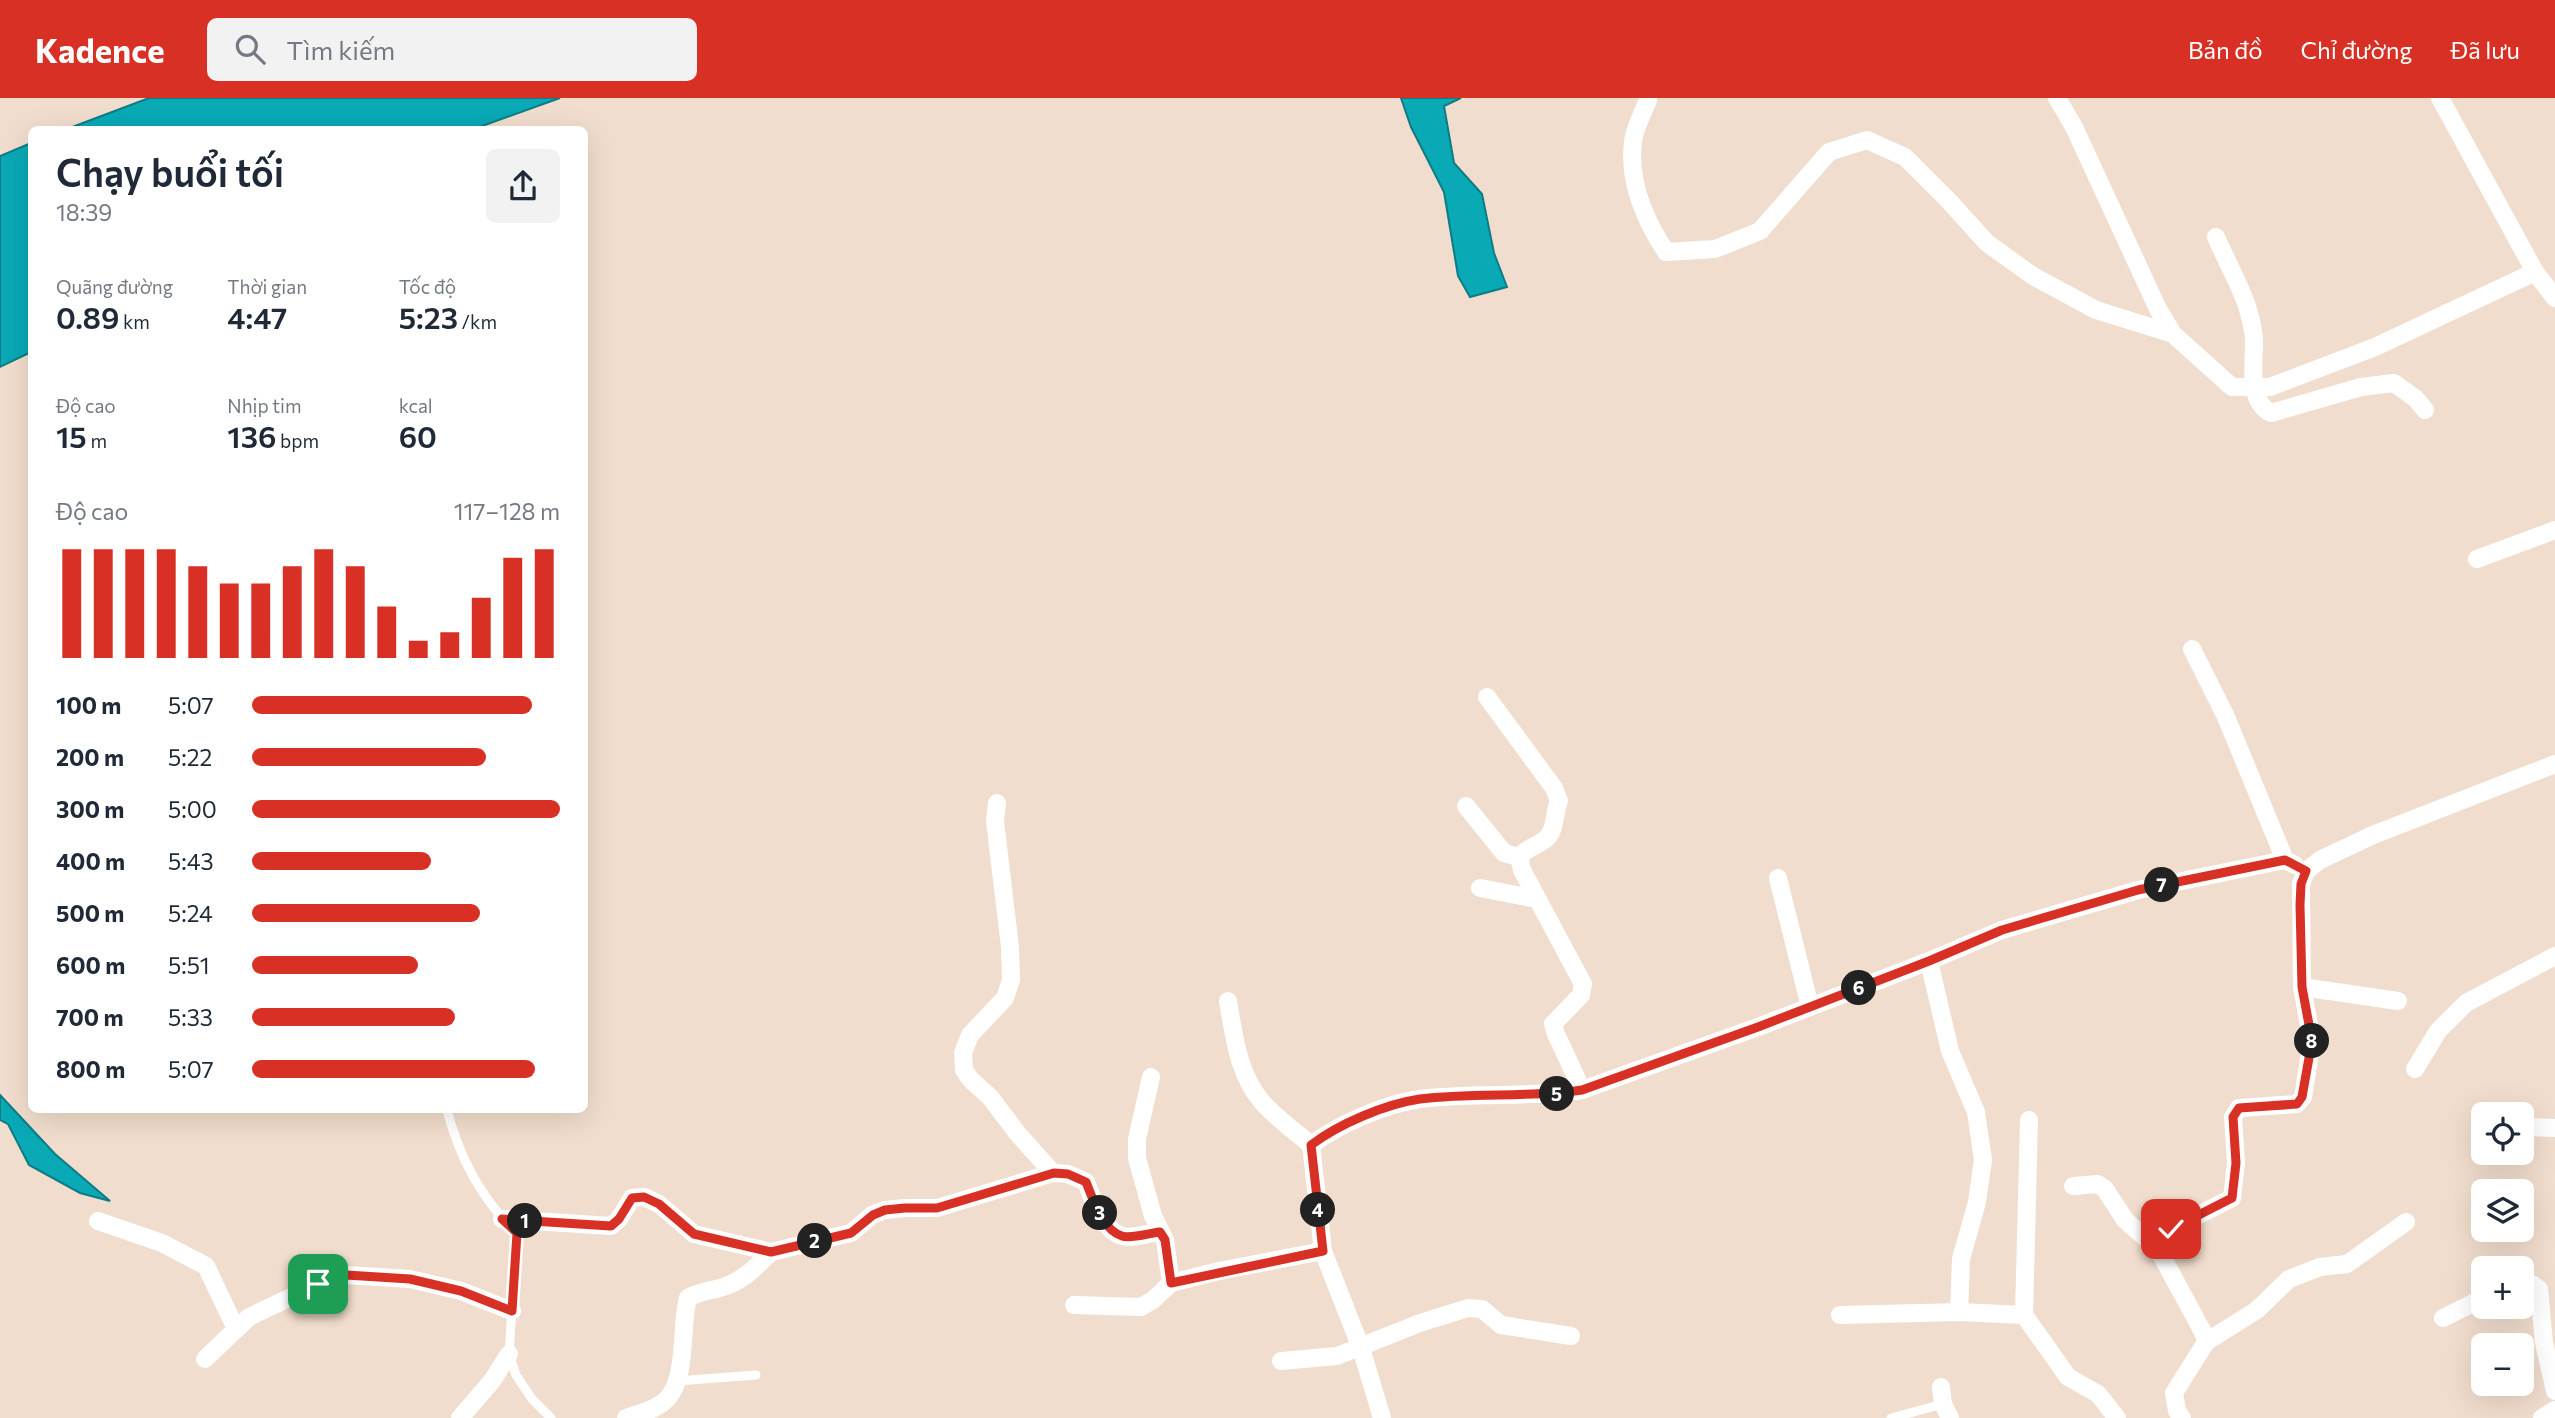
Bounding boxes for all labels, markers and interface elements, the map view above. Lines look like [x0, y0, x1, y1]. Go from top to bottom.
search box [207, 18, 697, 81]
text: Kadence [35, 29, 165, 70]
icon: search [231, 30, 269, 68]
text: Tìm kiếm [287, 34, 395, 65]
text: Bản đồ [2188, 35, 2263, 64]
text: Chỉ đường [2301, 35, 2412, 64]
text: Đã lưu [2450, 35, 2520, 64]
text: Chạy buổi tối [56, 148, 284, 195]
button: share [486, 149, 560, 223]
text: 18:39 [56, 198, 112, 226]
text: Quãng đường [56, 275, 173, 298]
text: Thời gian [227, 275, 307, 298]
text: Tốc độ [399, 275, 456, 298]
text: 0.89 [56, 298, 119, 335]
text: 4:47 [227, 298, 287, 335]
text: 5:23 [399, 298, 458, 335]
text: km [119, 310, 150, 333]
text: /km [458, 310, 497, 333]
text: Độ cao [56, 394, 116, 417]
text: Nhịp tim [227, 394, 302, 417]
text: kcal [399, 394, 433, 417]
text: 15 [56, 417, 87, 454]
text: 136 [227, 417, 276, 454]
text: 60 [399, 417, 437, 454]
text: m [87, 429, 107, 452]
text: bpm [276, 429, 319, 452]
text: Độ cao [56, 497, 128, 525]
text: 117–128 m [454, 497, 560, 525]
text: 100 m [56, 691, 121, 719]
text: 5:07 [168, 691, 214, 719]
text: 200 m [56, 743, 124, 771]
text: 5:22 [168, 743, 212, 771]
text: 300 m [56, 795, 124, 823]
text: 5:00 [168, 795, 217, 823]
text: 400 m [56, 847, 125, 875]
text: 5:43 [168, 847, 214, 875]
pin: 7 [2144, 868, 2180, 902]
text: 7 [2156, 873, 2167, 896]
text: 500 m [56, 899, 124, 927]
text: 5:24 [168, 899, 213, 927]
text: 600 m [56, 951, 125, 979]
text: 5:51 [168, 951, 210, 979]
pin: 6 [1842, 970, 1876, 1006]
text: 6 [1853, 976, 1864, 999]
text: 700 m [56, 1003, 124, 1031]
text: 5:33 [168, 1003, 213, 1031]
pin: 8 [2294, 1024, 2330, 1058]
text: 8 [2306, 1029, 2317, 1052]
text: 800 m [56, 1055, 125, 1083]
text: 5:07 [168, 1055, 214, 1083]
pin: 5 [1540, 1076, 1574, 1112]
text: 5 [1551, 1082, 1562, 1105]
map controls [2471, 1102, 2534, 1396]
button: locate [2471, 1102, 2534, 1165]
button: layers [2471, 1179, 2534, 1242]
pin: 4 [1300, 1192, 1336, 1228]
pin: 3 [1082, 1196, 1118, 1230]
text: 4 [1312, 1198, 1323, 1221]
pin [2141, 1199, 2201, 1259]
text: 3 [1094, 1201, 1105, 1224]
pin: 1 [508, 1204, 542, 1238]
text: 1 [520, 1209, 529, 1232]
icon: check [2152, 1210, 2190, 1248]
pin: 2 [798, 1224, 832, 1258]
text: 2 [809, 1229, 820, 1252]
pin [288, 1254, 348, 1314]
button: + [2471, 1256, 2534, 1319]
icon: arrive [299, 1265, 337, 1303]
button: − [2471, 1333, 2534, 1396]

